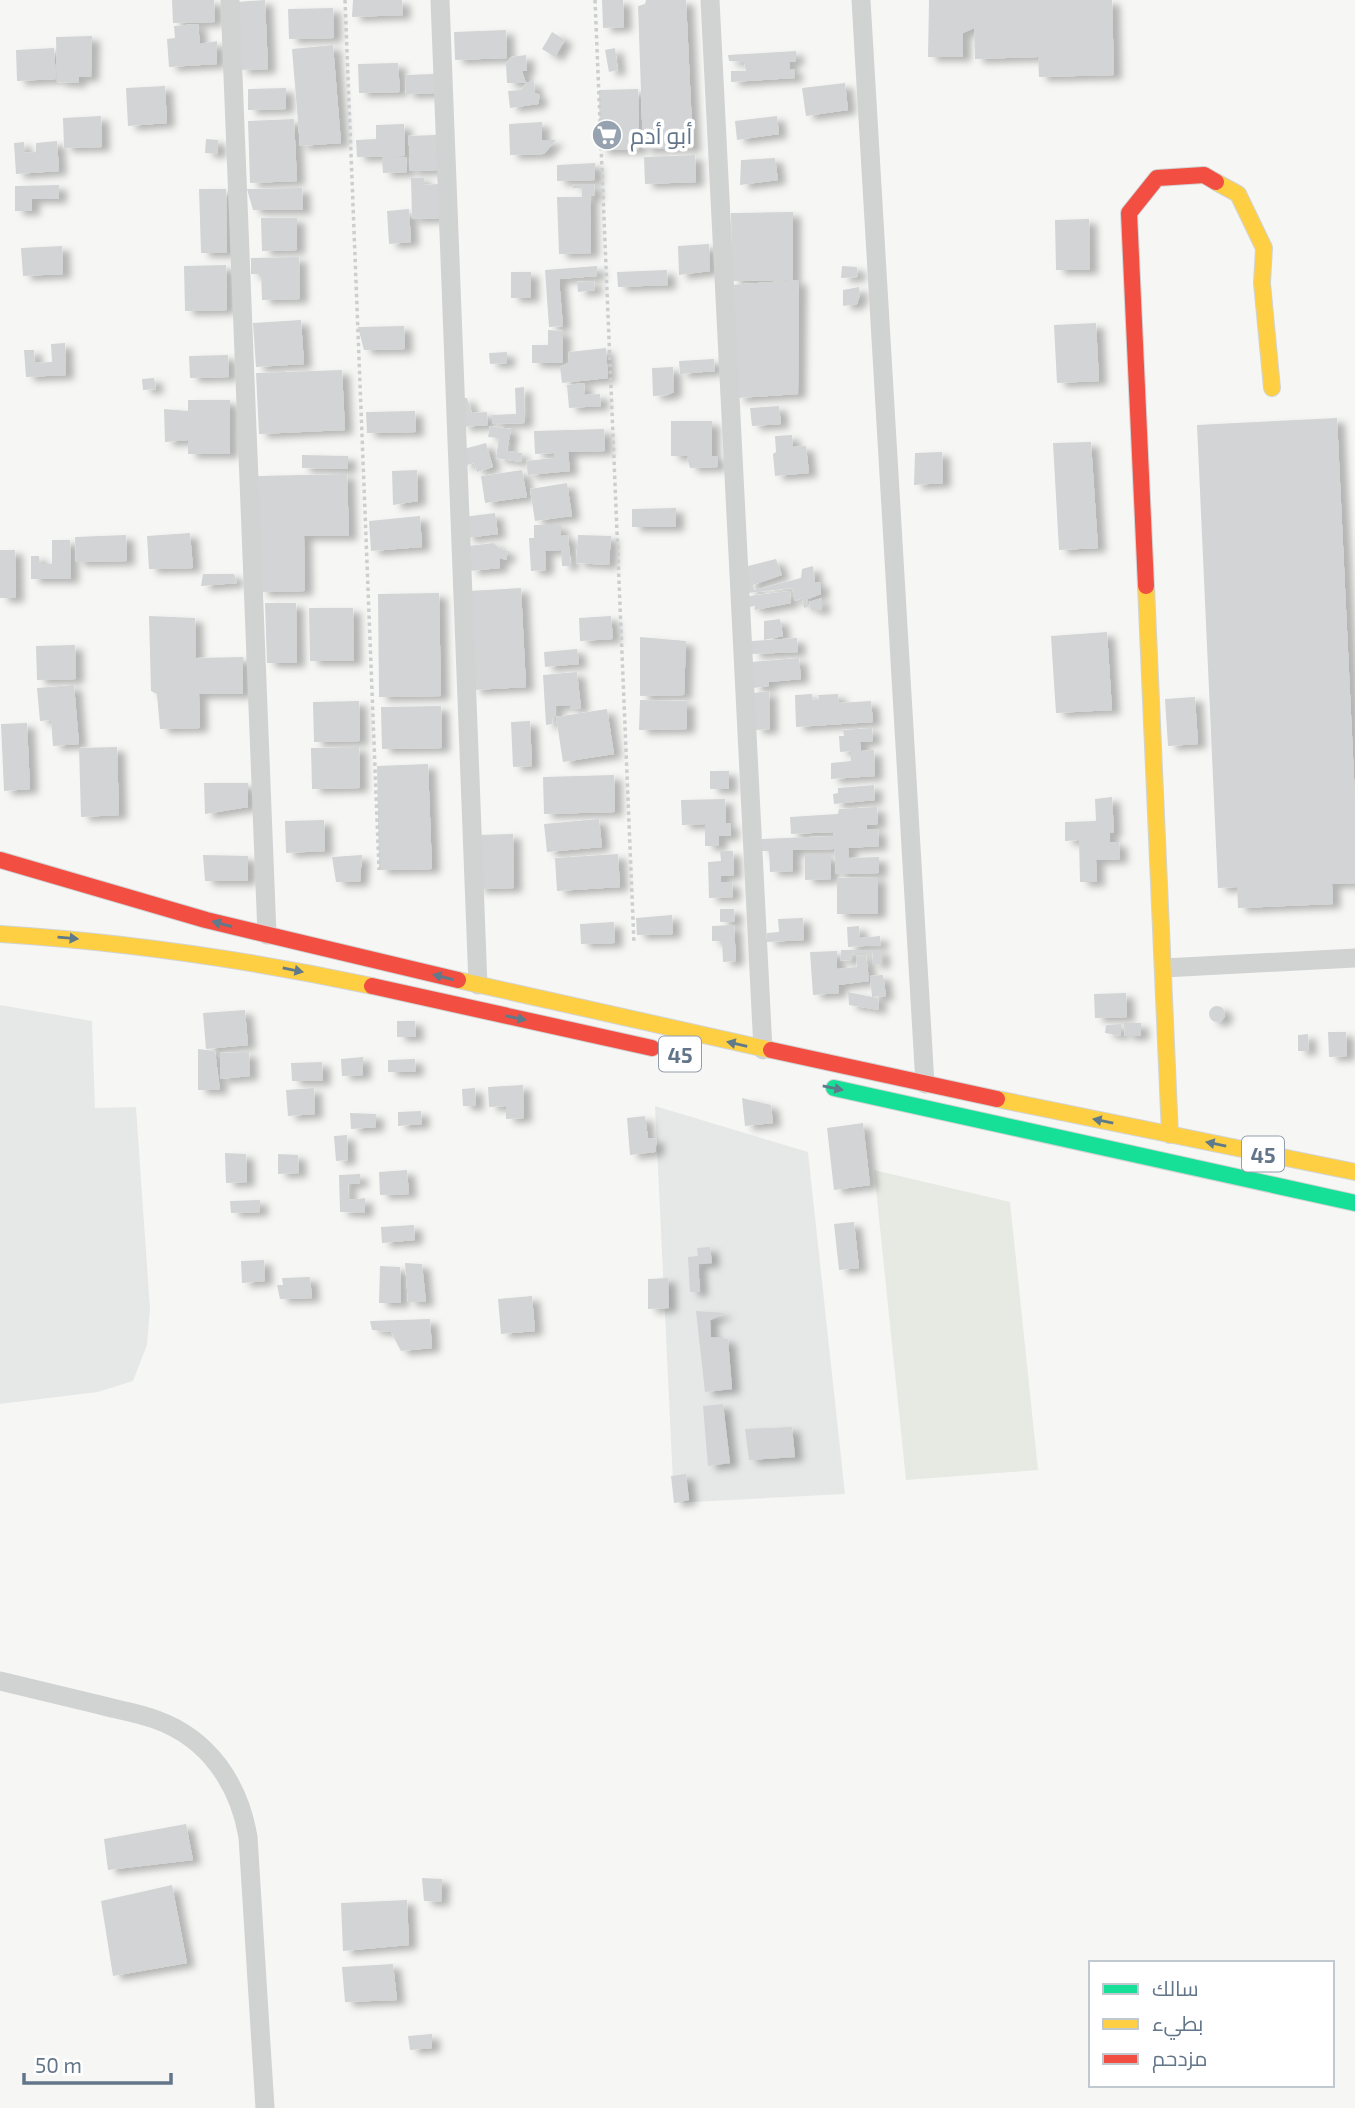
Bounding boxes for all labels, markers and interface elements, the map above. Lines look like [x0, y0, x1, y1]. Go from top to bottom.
supermarket icon: أبو أدم [590, 118, 624, 152]
place label: أبو أدم [630, 121, 692, 152]
one-way arrow [211, 918, 232, 928]
one-way arrow [57, 933, 79, 944]
one-way arrow [282, 965, 304, 976]
one-way arrow [432, 971, 454, 982]
one-way arrow [505, 1013, 527, 1024]
road number: 45 [659, 1036, 701, 1072]
one-way arrow [726, 1038, 748, 1049]
one-way arrow [822, 1083, 844, 1094]
one-way arrow [1092, 1115, 1114, 1126]
road number: 45 [1242, 1136, 1284, 1172]
one-way arrow [1205, 1139, 1227, 1150]
legend [1089, 1961, 1334, 2087]
text: سالك [1152, 1975, 1199, 2000]
text: بطيء [1152, 2010, 1203, 2040]
scale bar [24, 2042, 172, 2086]
text: مزدحم [1152, 2045, 1207, 2073]
text: 50 m [35, 2052, 82, 2077]

